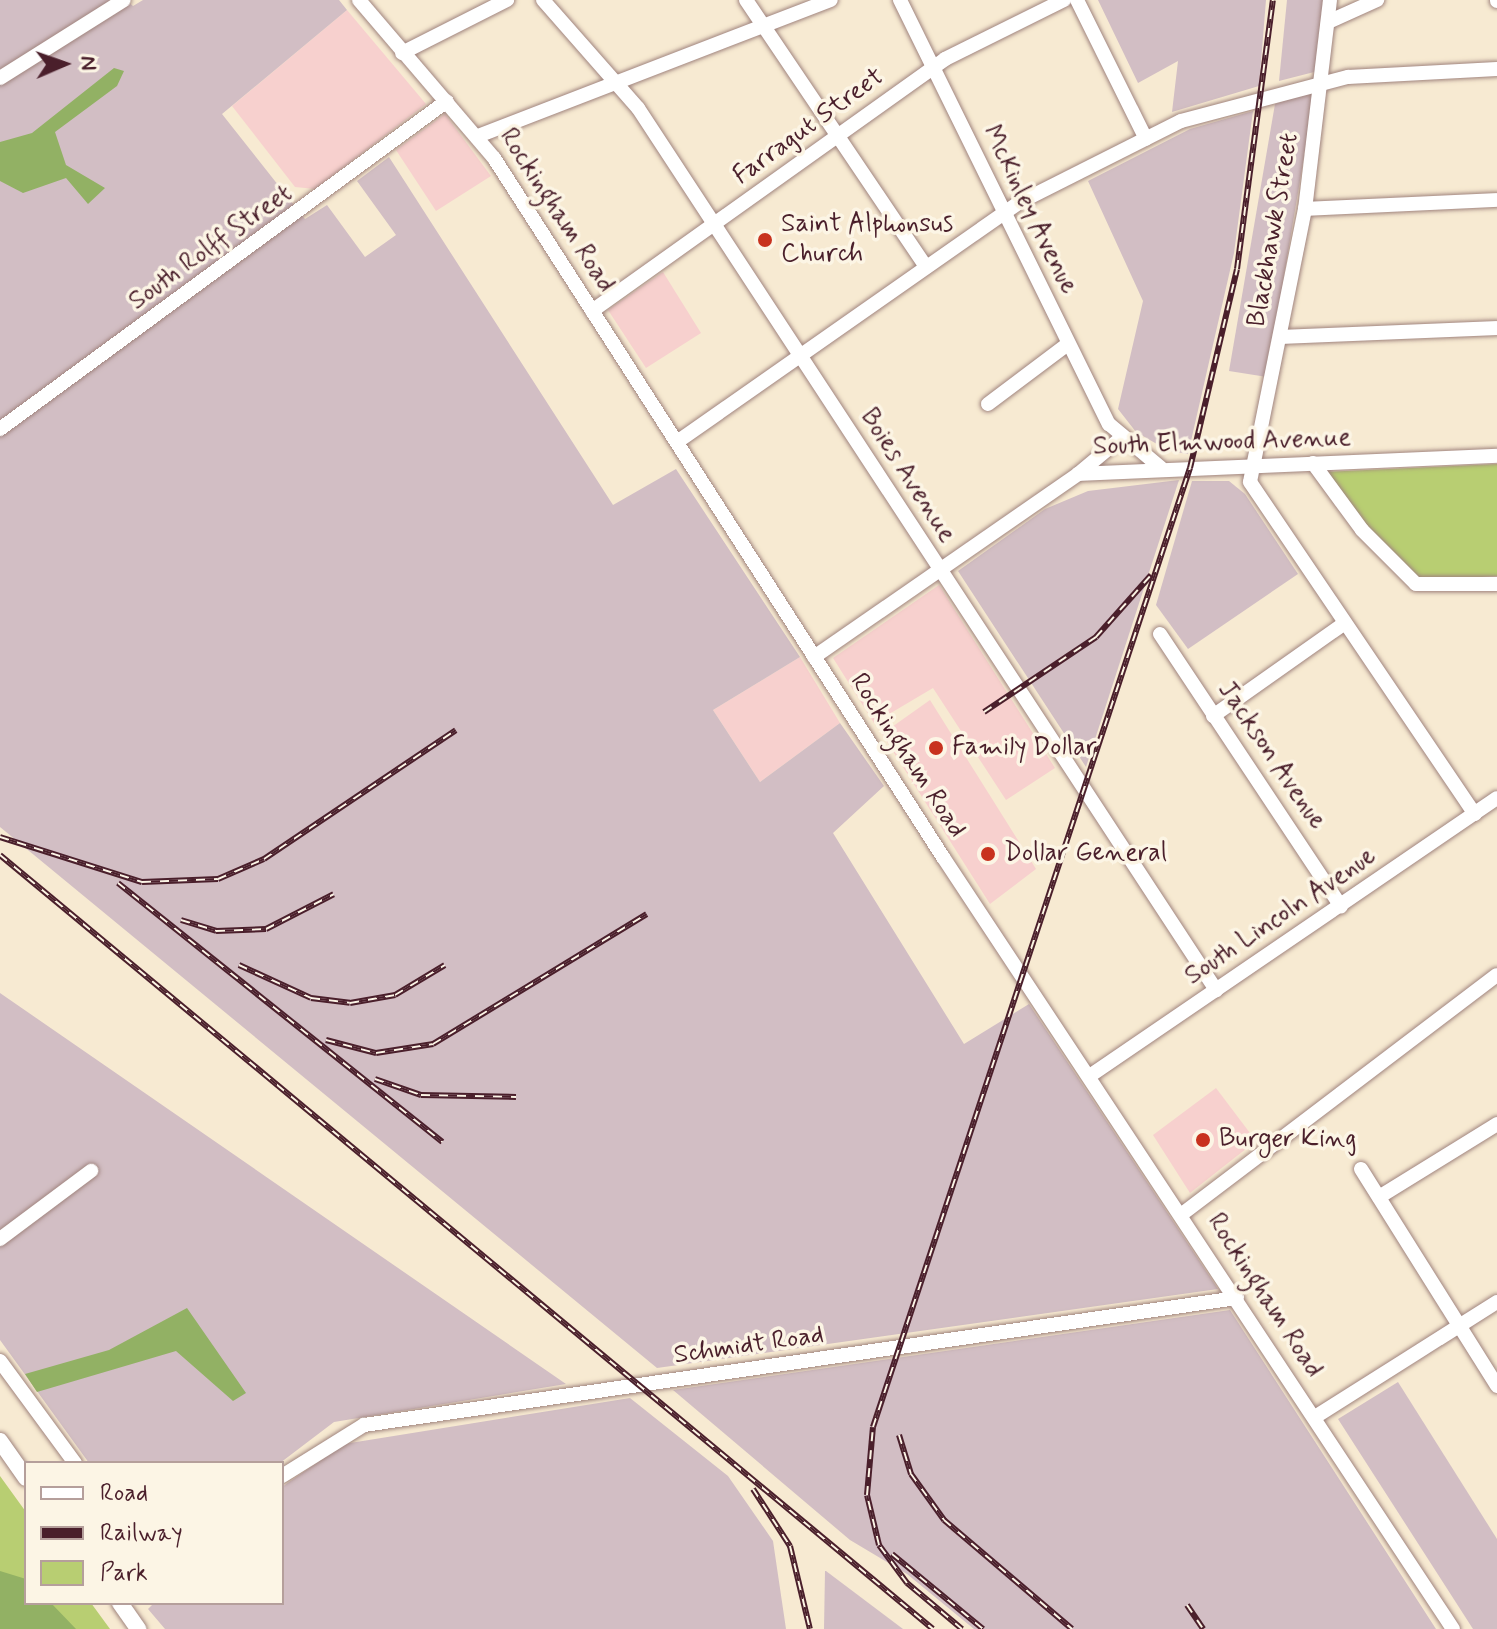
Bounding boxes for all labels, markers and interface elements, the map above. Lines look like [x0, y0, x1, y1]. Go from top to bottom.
north arrow [24, 24, 104, 104]
text: N [74, 55, 102, 71]
street label: Farragut Street [728, 62, 890, 192]
street label: McKinley Avenue [974, 119, 1084, 301]
street label: Rockingham Road [491, 123, 621, 299]
street label: Blackhawk Street [1241, 128, 1307, 332]
street label: South Rolff Street [121, 177, 301, 319]
place label: Saint Alphonsus Church [781, 209, 953, 270]
marker: Saint Alphonsus Church [756, 231, 774, 249]
street label: Boies Avenue [854, 406, 960, 546]
street label: South Elmwood Avenue [1096, 423, 1348, 463]
street label: Rockingham Road [842, 668, 972, 844]
street label: Jackson Avenue [1208, 673, 1334, 839]
place label: Family Dollar [952, 732, 1098, 764]
marker: Family Dollar [927, 739, 945, 757]
place label: Dollar General [1004, 838, 1165, 870]
street label: South Lincoln Avenue [1177, 840, 1385, 994]
marker: Dollar General [979, 845, 997, 863]
place label: Burger King [1219, 1124, 1353, 1156]
marker: Burger King [1194, 1131, 1212, 1149]
street label: Rockingham Road [1199, 1208, 1329, 1384]
street label: Schmidt Road [672, 1320, 826, 1372]
legend [24, 1461, 284, 1605]
text: Road [100, 1478, 148, 1509]
text: Railway [100, 1518, 183, 1549]
text: Park [100, 1558, 148, 1589]

